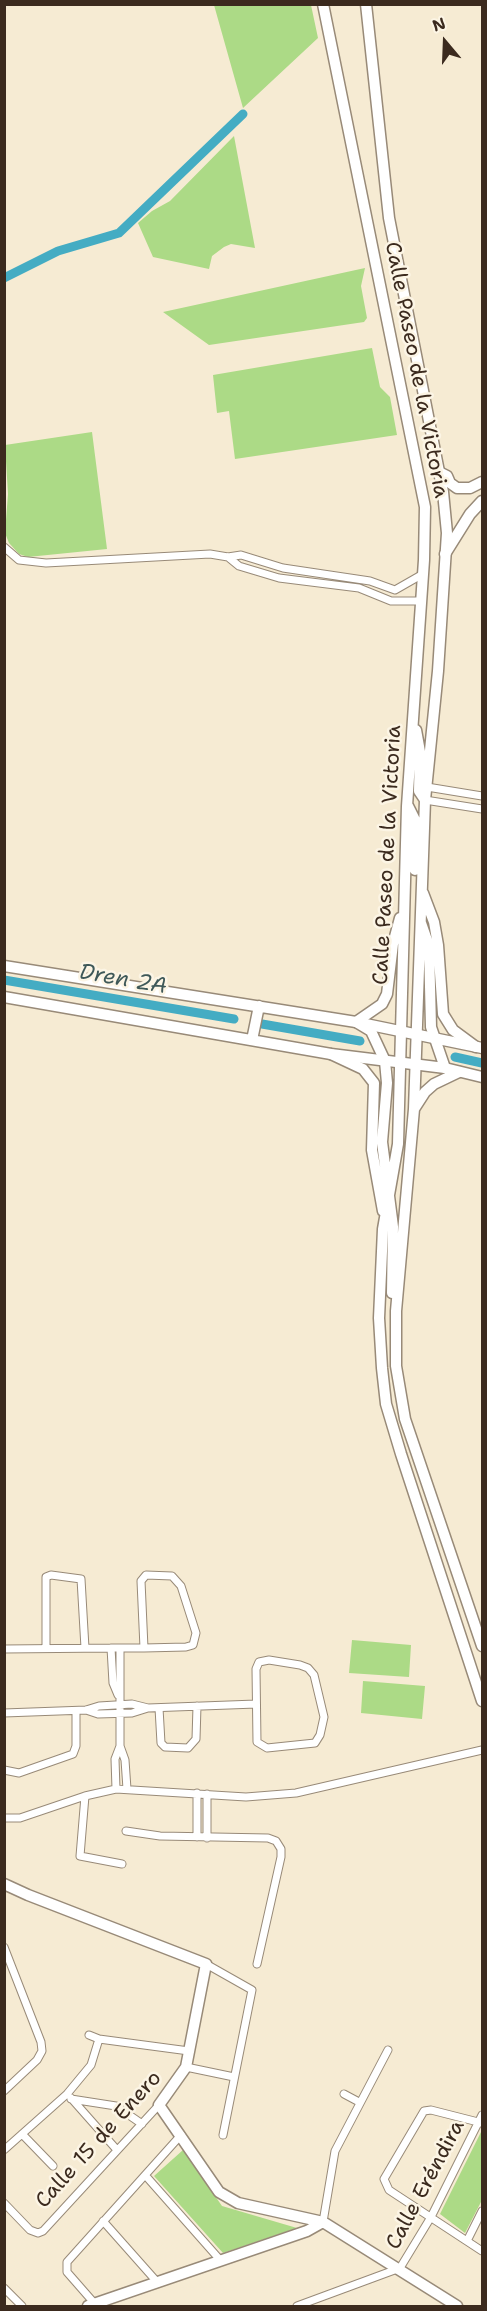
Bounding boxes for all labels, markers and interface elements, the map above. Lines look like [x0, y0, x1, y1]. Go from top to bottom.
north arrow [415, 12, 475, 72]
text: N [430, 13, 448, 37]
street label: Calle Paseo de la Victoria [379, 240, 453, 500]
street label: Calle Paseo de la Victoria [369, 724, 407, 986]
water label: Dren 2A [77, 959, 169, 1001]
street label: Calle 15 de Enero [31, 2066, 167, 2214]
street label: Calle Eréndira [381, 2116, 471, 2254]

